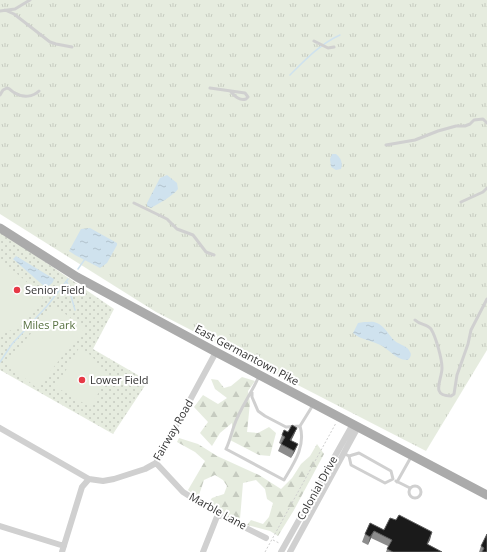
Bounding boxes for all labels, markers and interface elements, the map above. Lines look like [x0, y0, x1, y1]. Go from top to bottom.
place label: Senior Field [25, 282, 85, 297]
marker: Senior Field [12, 285, 22, 295]
park label: Miles Park [23, 317, 76, 332]
street label: East Germantown Pike [193, 321, 302, 388]
place label: Lower Field [90, 372, 149, 387]
marker: Lower Field [77, 375, 87, 385]
street label: Fairway Road [149, 396, 196, 463]
street label: Colonial Drive [293, 453, 340, 523]
street label: Marble Lane [187, 489, 250, 533]

